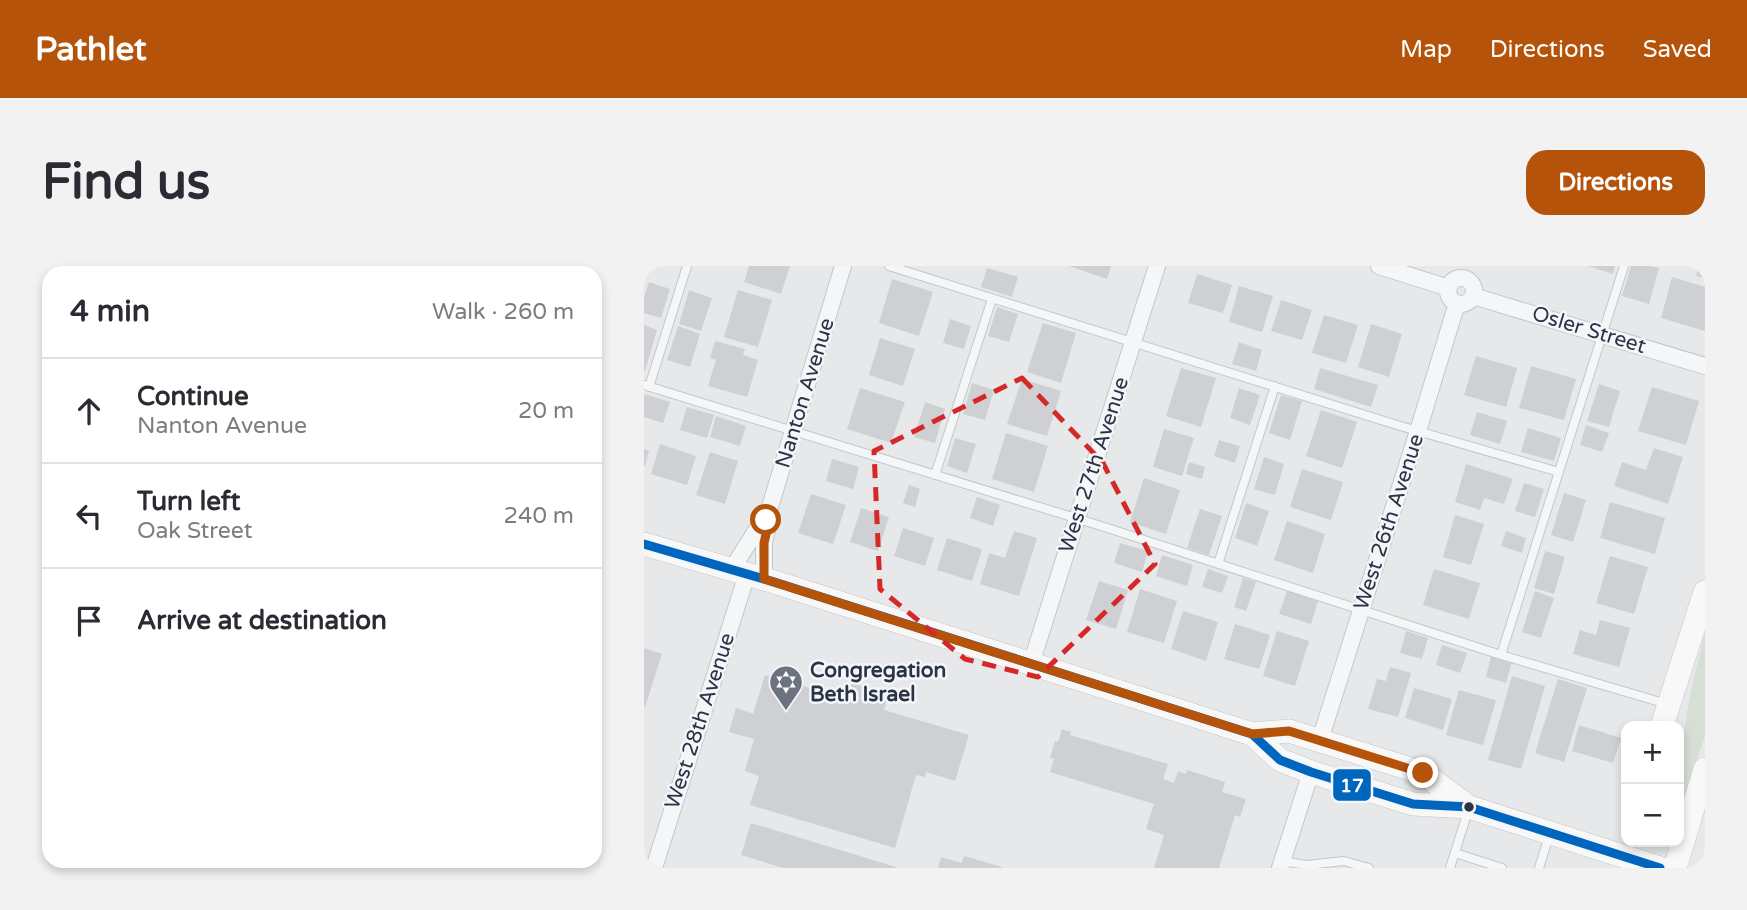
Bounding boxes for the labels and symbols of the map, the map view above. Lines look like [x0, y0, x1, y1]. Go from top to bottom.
street label: Osler Street [1529, 301, 1649, 359]
street label: Nanton Avenue [770, 315, 840, 471]
street label: West 27th Avenue [1054, 374, 1134, 556]
street label: West 26th Avenue [1349, 431, 1429, 613]
route start [750, 504, 781, 535]
street label: West 28th Avenue [660, 630, 740, 812]
place label: Congregation Beth Israel [810, 658, 946, 707]
synagogue icon: Congregation Beth Israel [767, 663, 805, 712]
route end [1407, 757, 1438, 788]
line badge: 17 [1332, 768, 1372, 802]
text: 17 [1340, 775, 1364, 797]
unlabelled marker [1462, 800, 1476, 814]

